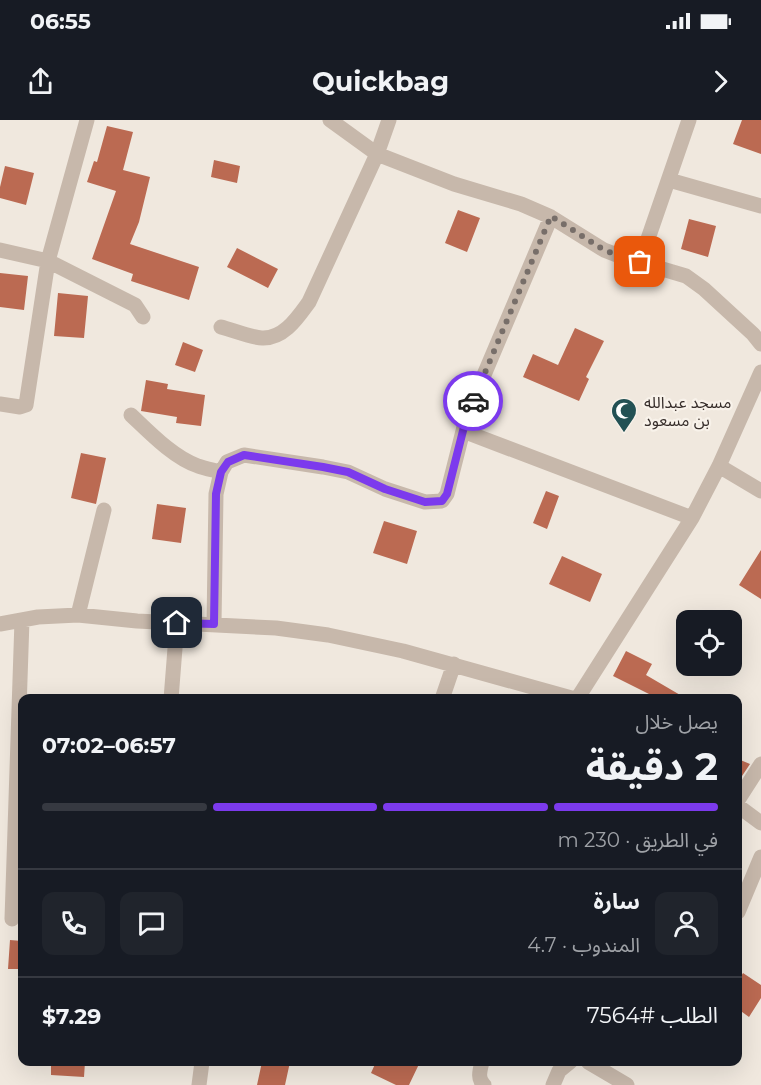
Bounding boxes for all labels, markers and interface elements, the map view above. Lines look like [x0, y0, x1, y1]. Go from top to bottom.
text: 06:55 [30, 8, 91, 35]
icon: share [24, 65, 57, 98]
text: Quickbag [312, 65, 449, 98]
icon: forward [704, 65, 737, 98]
pin [614, 236, 665, 287]
icon: bag [623, 245, 656, 278]
courier [443, 371, 503, 431]
icon: car [457, 385, 490, 418]
place label: مسجد عبدالله بن مسعود [644, 393, 732, 430]
mosque icon: مسجد عبدالله بن مسعود [609, 396, 639, 434]
pin [151, 597, 202, 648]
icon: home [160, 606, 193, 639]
map controls [676, 610, 742, 676]
button: locate [676, 610, 742, 676]
text: يصل خلال [636, 710, 718, 734]
text: 06:57–07:02 [42, 732, 176, 759]
text: 2 دقيقة [586, 742, 718, 790]
text: في الطريق · 230 m [558, 828, 718, 852]
text: سارة [594, 888, 640, 915]
button: phone [42, 892, 105, 955]
button: chat [120, 892, 183, 955]
button: person [655, 892, 718, 955]
text: المندوب · 4.7 [527, 933, 640, 957]
text: الطلب #7564 [587, 1002, 718, 1029]
text: $7.29 [42, 1003, 101, 1030]

